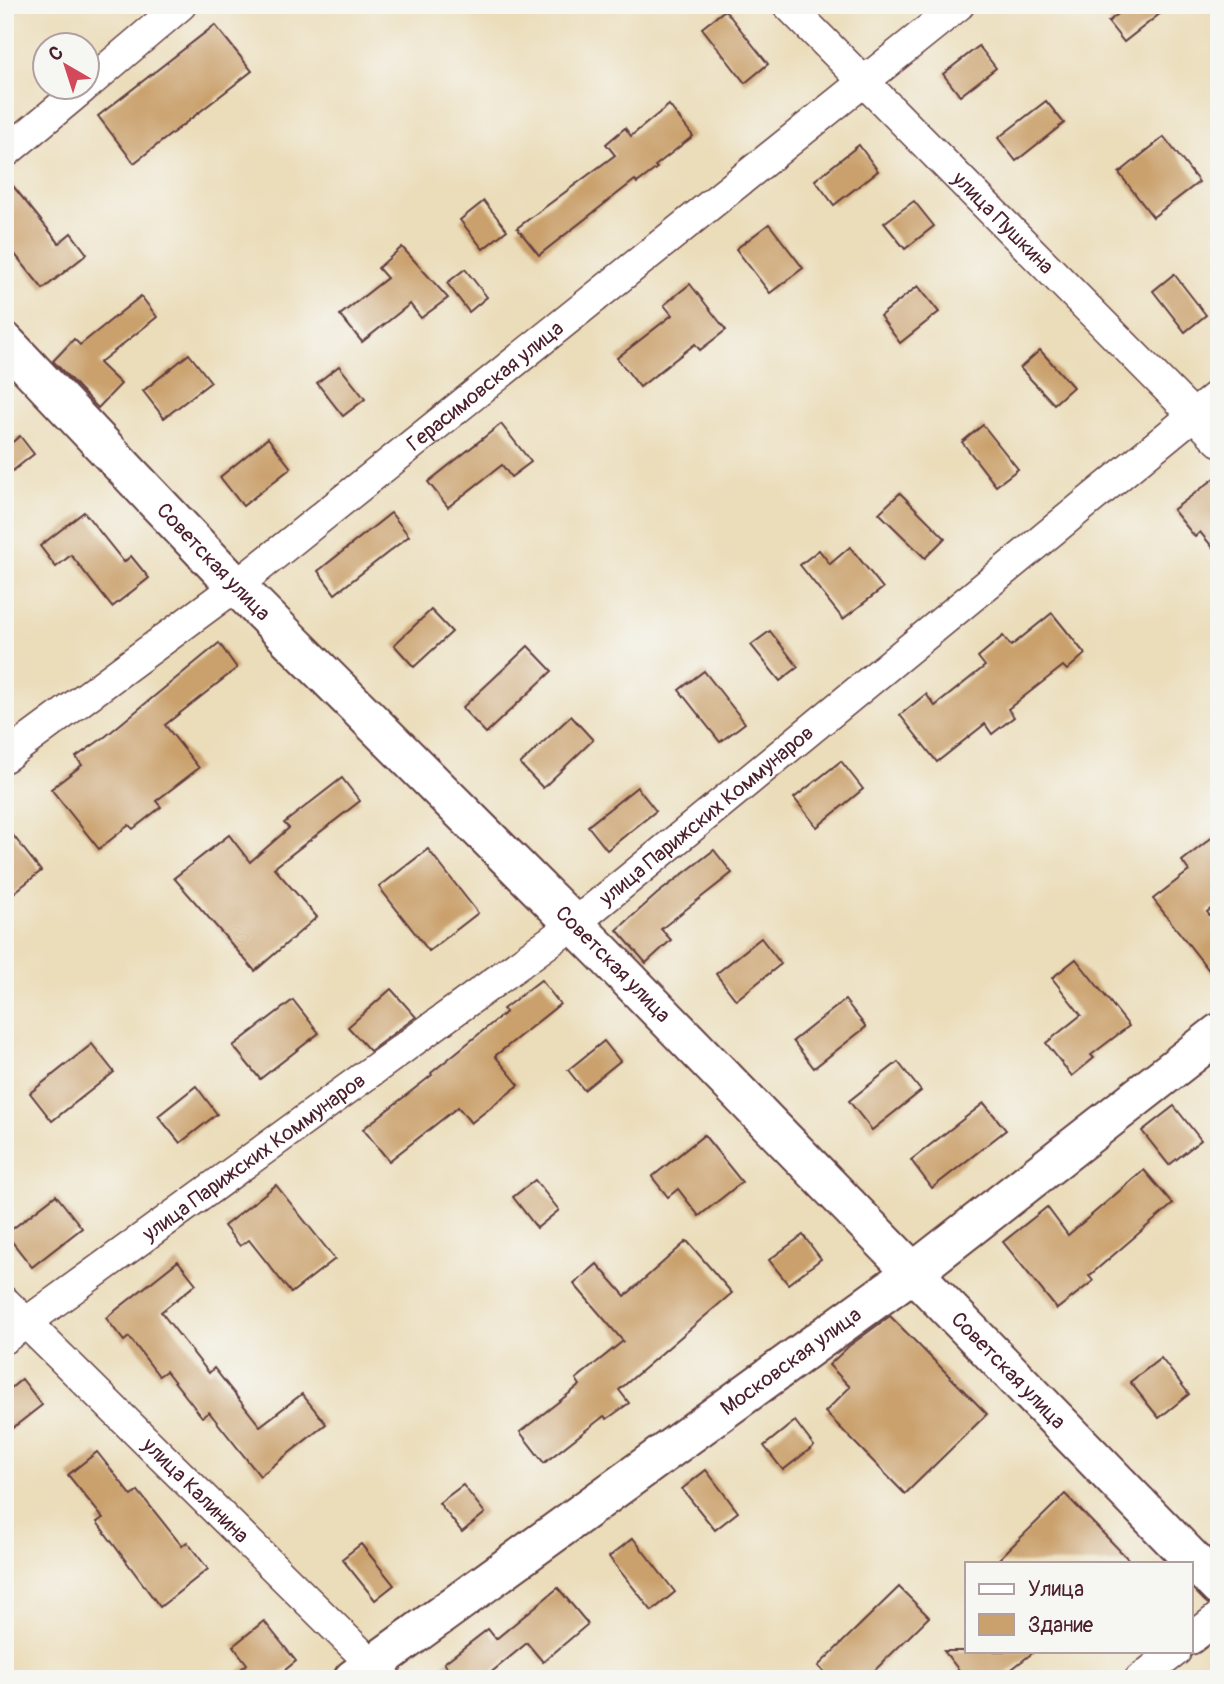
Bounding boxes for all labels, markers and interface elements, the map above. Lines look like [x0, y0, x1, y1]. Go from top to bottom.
north arrow [32, 32, 102, 102]
text: С [44, 40, 68, 67]
street label: улица Пушкина [946, 165, 1060, 280]
street label: Герасимовская улица [401, 315, 569, 457]
street label: Советская улица [151, 497, 276, 626]
street label: улица Парижских Коммунаров [593, 719, 819, 912]
street label: Советская улица [550, 900, 677, 1028]
street label: улица Парижских Коммунаров [136, 1067, 371, 1248]
street label: Московская улица [715, 1301, 866, 1421]
street label: Советская улица [945, 1306, 1072, 1435]
street label: улица Калинина [136, 1431, 255, 1549]
legend [965, 1562, 1192, 1652]
text: Улица [1028, 1576, 1084, 1603]
text: Здание [1028, 1612, 1094, 1639]

